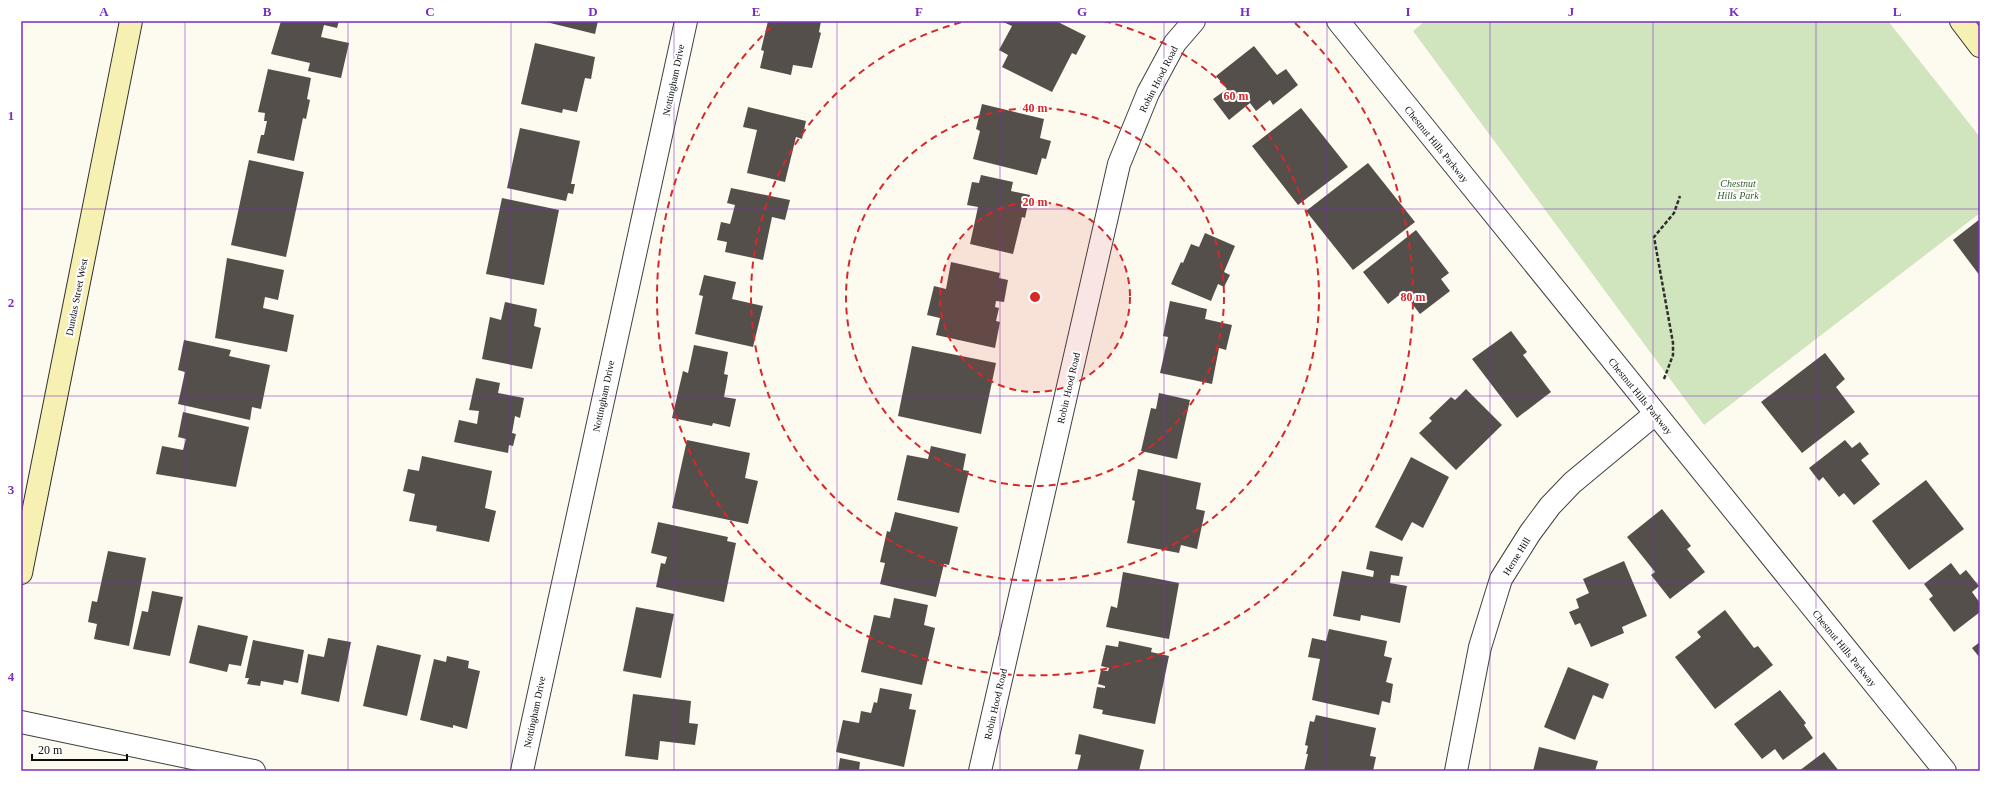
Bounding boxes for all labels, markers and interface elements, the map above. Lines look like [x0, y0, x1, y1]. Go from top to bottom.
text: A [99, 4, 109, 19]
text: B [263, 4, 272, 19]
text: C [425, 4, 435, 19]
text: D [588, 4, 598, 19]
text: E [752, 4, 760, 19]
text: F [915, 4, 923, 19]
text: G [1077, 4, 1087, 19]
text: H [1240, 4, 1250, 19]
text: I [1405, 4, 1411, 19]
text: J [1568, 4, 1575, 19]
text: K [1729, 4, 1740, 19]
text: L [1893, 4, 1902, 19]
street label: Nottingham Drive [661, 43, 687, 117]
street label: Robin Hood Road [1137, 44, 1180, 114]
text: 60 m [1224, 89, 1249, 103]
text: 40 m [1023, 101, 1048, 115]
street label: Chestnut Hills Parkway [1402, 104, 1471, 185]
text: 1 [8, 108, 14, 123]
park label: Chestnut Hills Park [1716, 178, 1759, 201]
text: 20 m [1023, 195, 1048, 209]
street label: Dundas Street West [64, 257, 89, 337]
centre of rings [1028, 290, 1042, 304]
text: 80 m [1401, 290, 1426, 304]
text: 2 [8, 295, 14, 310]
street label: Robin Hood Road [1055, 351, 1082, 425]
street label: Chestnut Hills Parkway [1606, 356, 1675, 437]
street label: Nottingham Drive [591, 359, 617, 433]
text: 3 [8, 482, 15, 497]
street label: Herne Hill [1500, 535, 1532, 577]
street label: Chestnut Hills Parkway [1810, 608, 1879, 689]
street label: Robin Hood Road [982, 667, 1009, 741]
text: 4 [8, 669, 15, 684]
street label: Nottingham Drive [522, 675, 548, 749]
scale bar [32, 736, 127, 762]
text: 20 m [38, 743, 63, 757]

